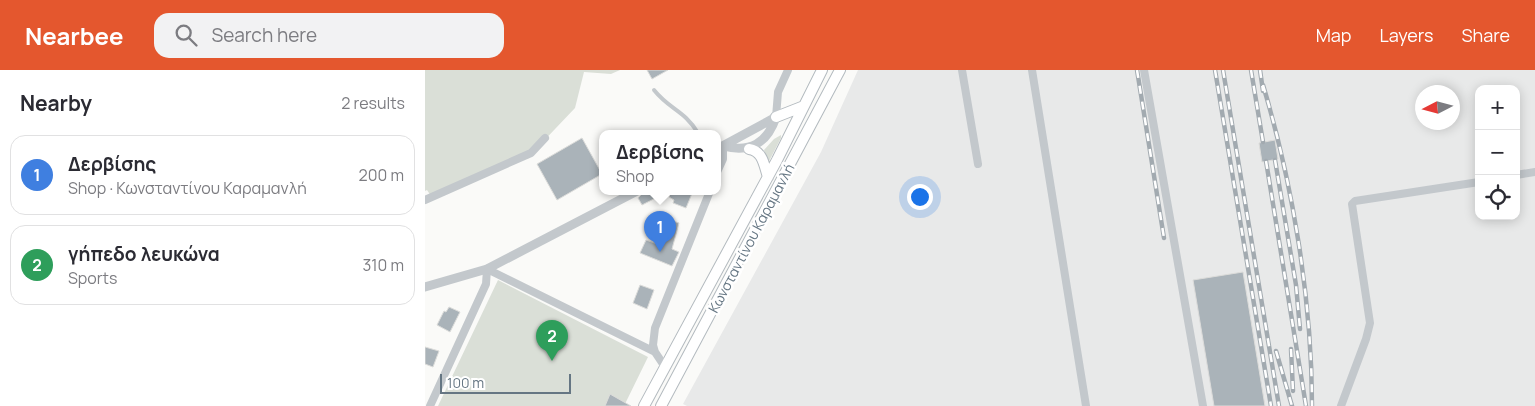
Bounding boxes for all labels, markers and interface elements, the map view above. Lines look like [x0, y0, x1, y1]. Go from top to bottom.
search box [154, 13, 504, 58]
text: Nearbee [25, 19, 124, 52]
icon: search [172, 21, 200, 49]
text: Search here [212, 22, 317, 48]
text: Map [1316, 23, 1351, 47]
text: Layers [1379, 23, 1433, 47]
text: Share [1461, 23, 1510, 47]
north arrow [1415, 85, 1460, 130]
map controls [1475, 85, 1520, 220]
button: + [1475, 85, 1520, 130]
text: Nearby [20, 89, 92, 117]
text: 2 results [341, 92, 405, 114]
popup [599, 130, 721, 195]
button: − [1475, 130, 1520, 175]
text: Δερβίσης [616, 139, 704, 165]
text: Δερβίσης [68, 151, 156, 177]
street label: Κωνσταντίνου Καραμανλή [704, 160, 798, 316]
text: 1 [33, 164, 41, 186]
text: 200 m [359, 164, 404, 186]
text: Shop [616, 165, 654, 187]
button: locate [1475, 175, 1520, 220]
text: Shop · Κωνσταντίνου Καραμανλή [68, 177, 307, 199]
your location [907, 184, 933, 210]
pin: 1 [644, 211, 676, 252]
text: γήπεδο λευκώνα [68, 241, 220, 267]
text: 2 [32, 254, 42, 276]
text: 310 m [362, 254, 404, 276]
text: Sports [68, 267, 117, 289]
pin: 2 [536, 320, 568, 361]
scale bar [440, 371, 571, 394]
text: 100 m [447, 373, 484, 392]

